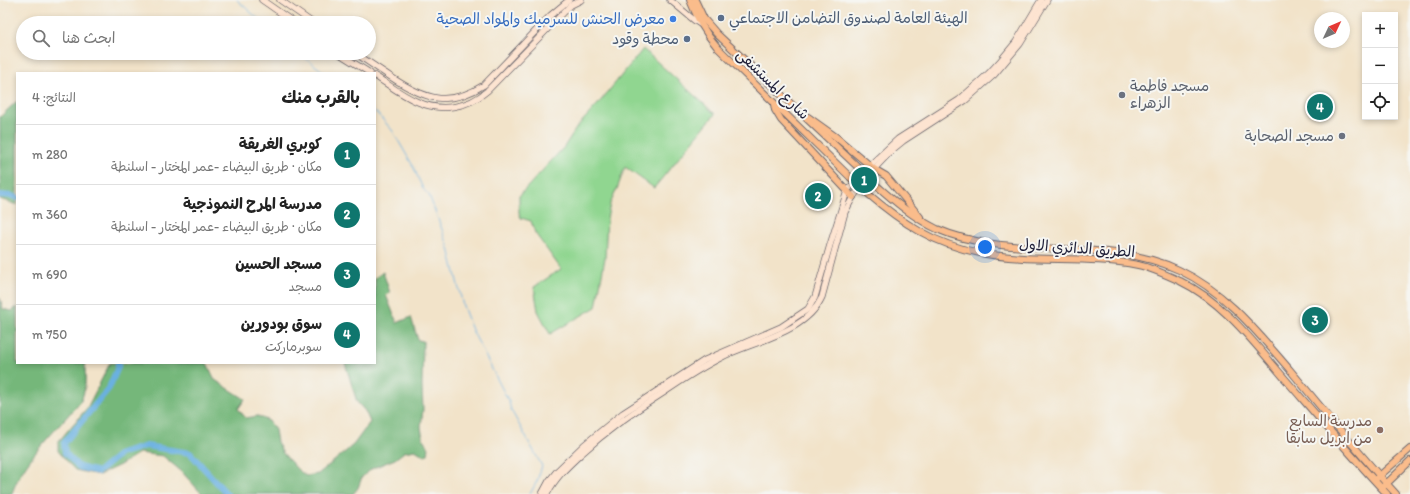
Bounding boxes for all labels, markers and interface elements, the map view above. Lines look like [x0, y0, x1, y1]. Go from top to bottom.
place label: الهيئة العامة لصندوق التضامن الاجتماعي [729, 9, 968, 31]
place label: معرض الحنش للسرميك والمواد الصحية [437, 10, 665, 28]
north arrow [1314, 12, 1350, 48]
map controls [1362, 12, 1398, 120]
button: + [1362, 12, 1398, 48]
marker: الهيئة العامة لصندوق التضامن الاجتماعي [716, 13, 726, 23]
marker: معرض الحنش للسرميك والمواد الصحية [668, 14, 678, 24]
search box [16, 16, 376, 60]
icon: search [30, 27, 52, 49]
text: ابحث هنا [62, 29, 116, 47]
place label: محطة وقود [612, 30, 679, 48]
marker: محطة وقود [682, 34, 692, 44]
street label: شارع المستشفى [732, 45, 813, 124]
button: − [1362, 48, 1398, 84]
place label: مسجد فاطمة الزهراء [1130, 77, 1209, 112]
button: locate [1362, 84, 1398, 120]
text: بالقرب منك [282, 87, 360, 107]
text: النتائج: 4 [32, 90, 76, 105]
marker: مسجد فاطمة الزهراء [1117, 90, 1127, 100]
pin: 4 [1307, 92, 1333, 122]
place label: مسجد الصحابة [1245, 127, 1334, 145]
marker: مسجد الصحابة [1337, 131, 1347, 141]
text: كوبري الغريقة [239, 135, 322, 153]
text: 280 m [32, 147, 68, 162]
text: 1 [344, 147, 350, 162]
text: مكان · طريق البيضاء -عمر المختار - اسلنطة [111, 159, 322, 174]
pin: 1 [851, 165, 877, 195]
pin: 2 [805, 181, 831, 211]
text: مدرسة المرح النموذجية [183, 195, 322, 213]
text: 360 m [32, 207, 68, 222]
text: 2 [344, 207, 350, 222]
text: مكان · طريق البيضاء -عمر المختار - اسلنطة [111, 219, 322, 234]
street label: الطريق الدائري الاول [1018, 235, 1136, 263]
your location [975, 237, 995, 257]
text: مسجد الحسين [235, 255, 322, 273]
text: 690 m [32, 267, 68, 282]
text: 3 [343, 267, 351, 282]
text: مسجد [289, 279, 322, 294]
pin: 3 [1302, 305, 1328, 335]
text: سوق بودورين [241, 315, 322, 333]
text: 750 m [32, 327, 67, 342]
text: 4 [343, 327, 351, 342]
text: سوبرماركت [265, 339, 322, 354]
place label: مدرسة السابع من ابريل سابقا [1286, 412, 1372, 447]
marker: مدرسة السابع من ابريل سابقا [1375, 425, 1385, 435]

